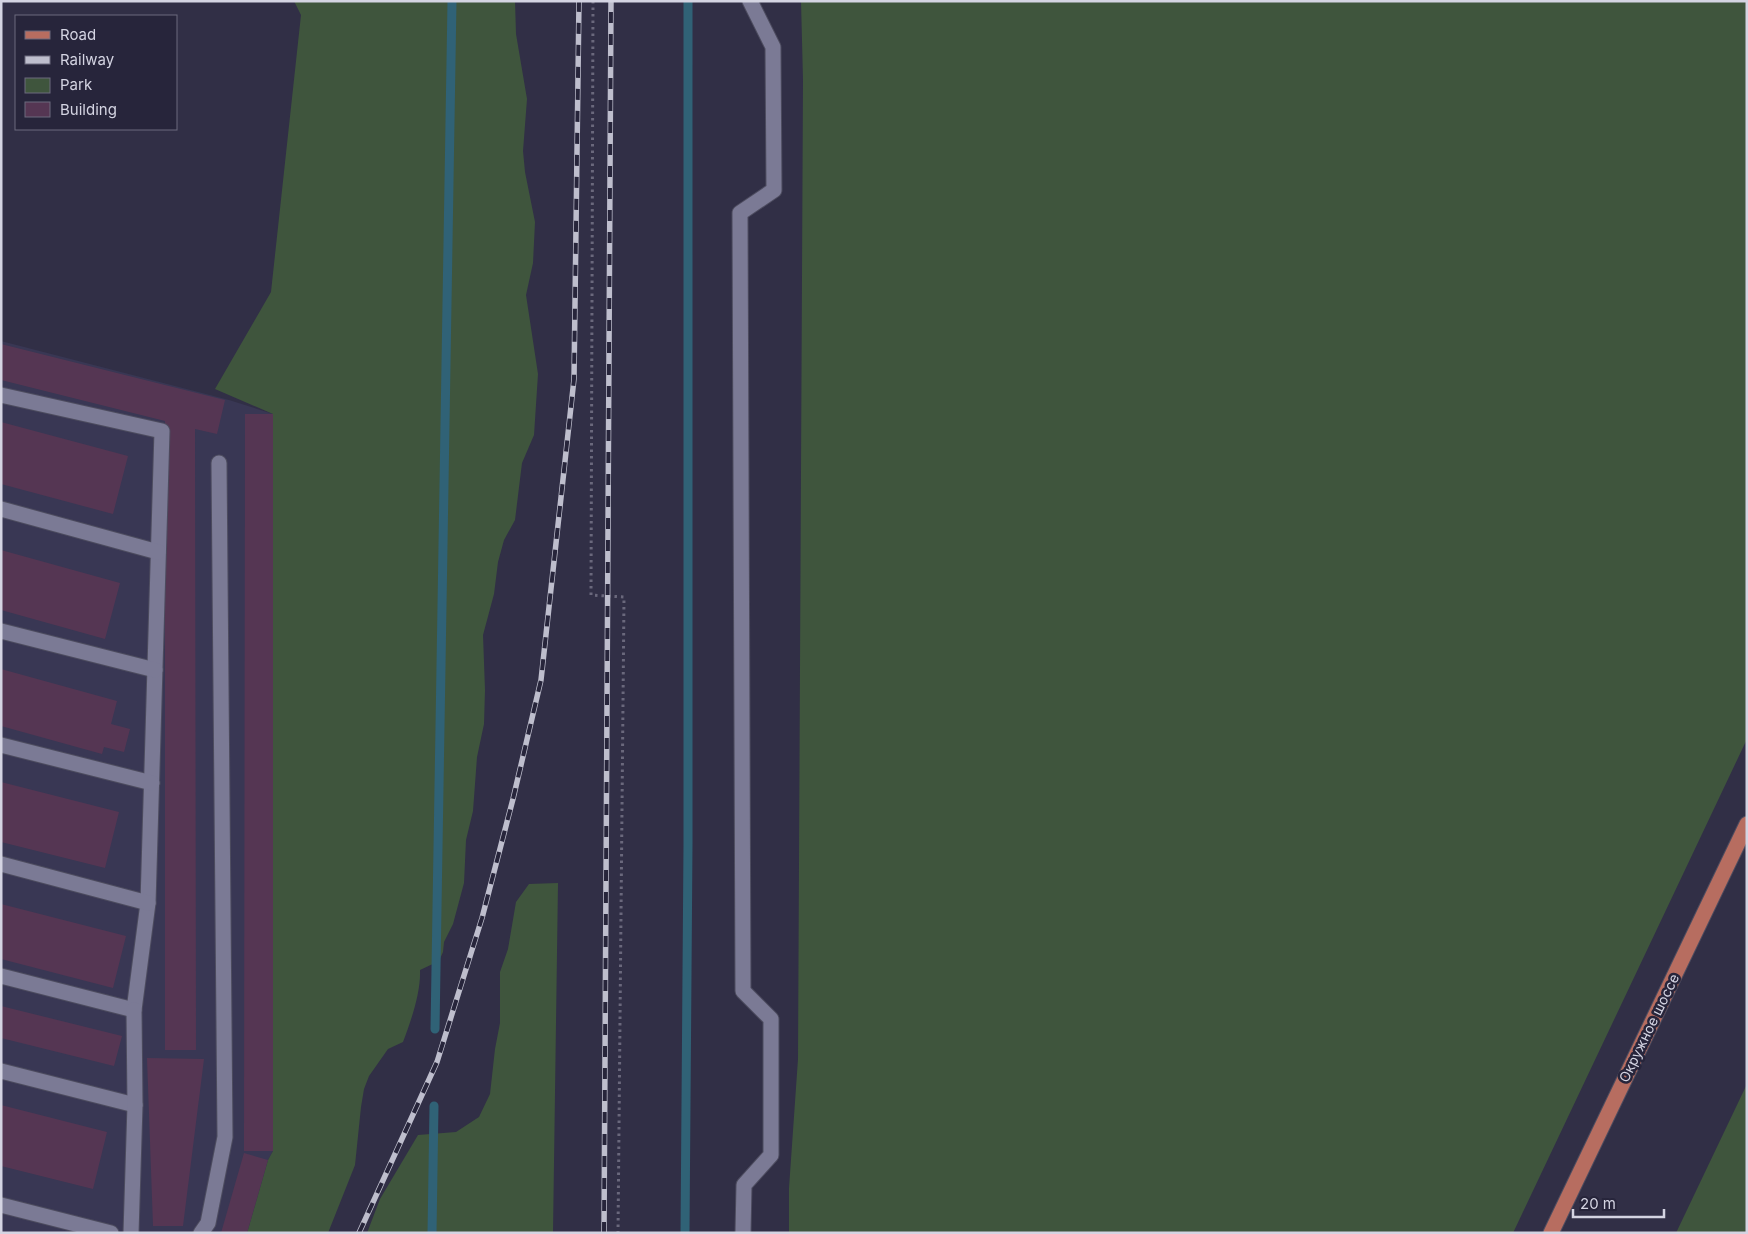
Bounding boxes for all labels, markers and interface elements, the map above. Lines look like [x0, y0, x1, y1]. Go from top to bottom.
legend [15, 15, 178, 130]
text: Road [60, 25, 96, 44]
text: Railway [60, 50, 115, 69]
text: Park [60, 75, 93, 94]
text: Building [60, 100, 117, 119]
street label: Окружное шоссе [1615, 971, 1682, 1085]
scale bar [1573, 1186, 1664, 1218]
text: 20 m [1580, 1194, 1616, 1213]

